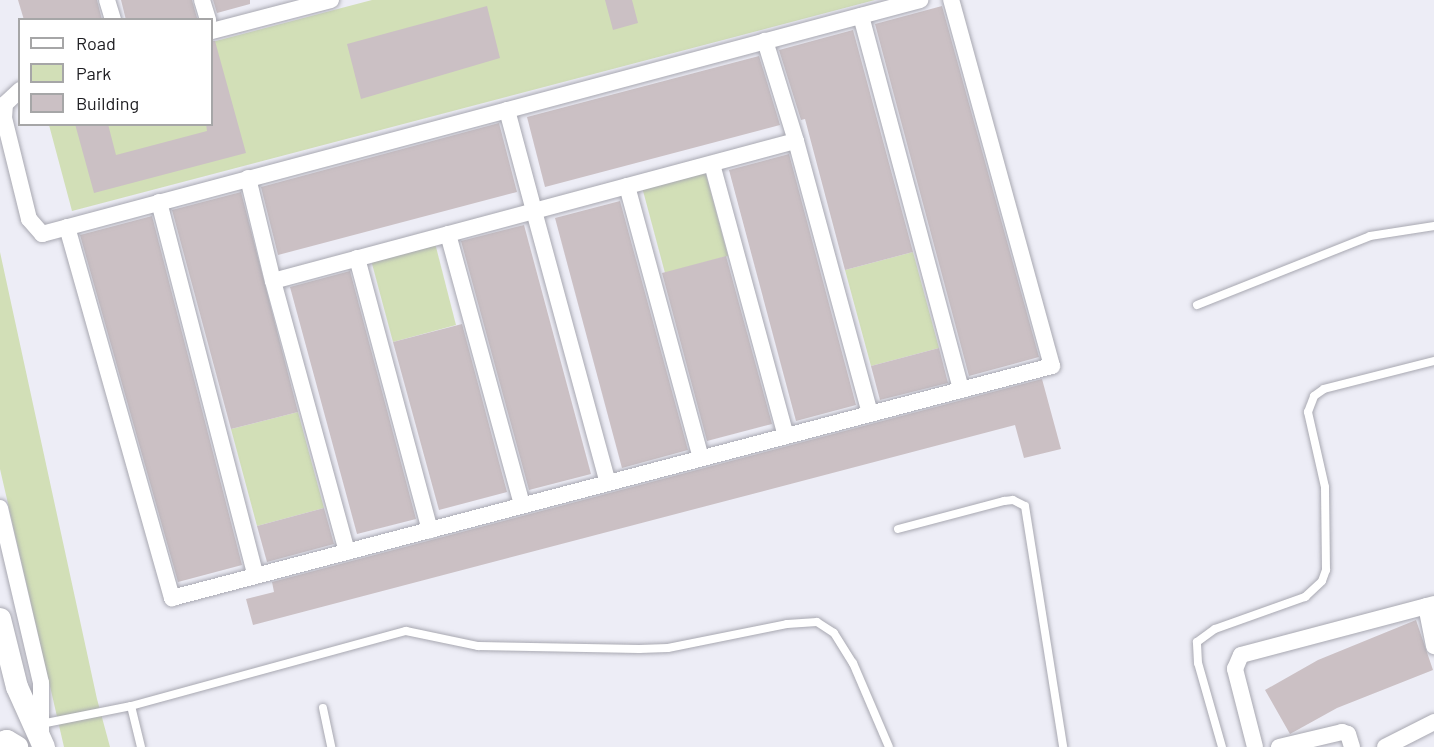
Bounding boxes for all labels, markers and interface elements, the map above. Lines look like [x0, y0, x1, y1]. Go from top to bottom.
legend [18, 18, 213, 126]
text: Road [76, 32, 116, 54]
text: Park [76, 62, 111, 84]
text: Building [76, 92, 139, 114]

